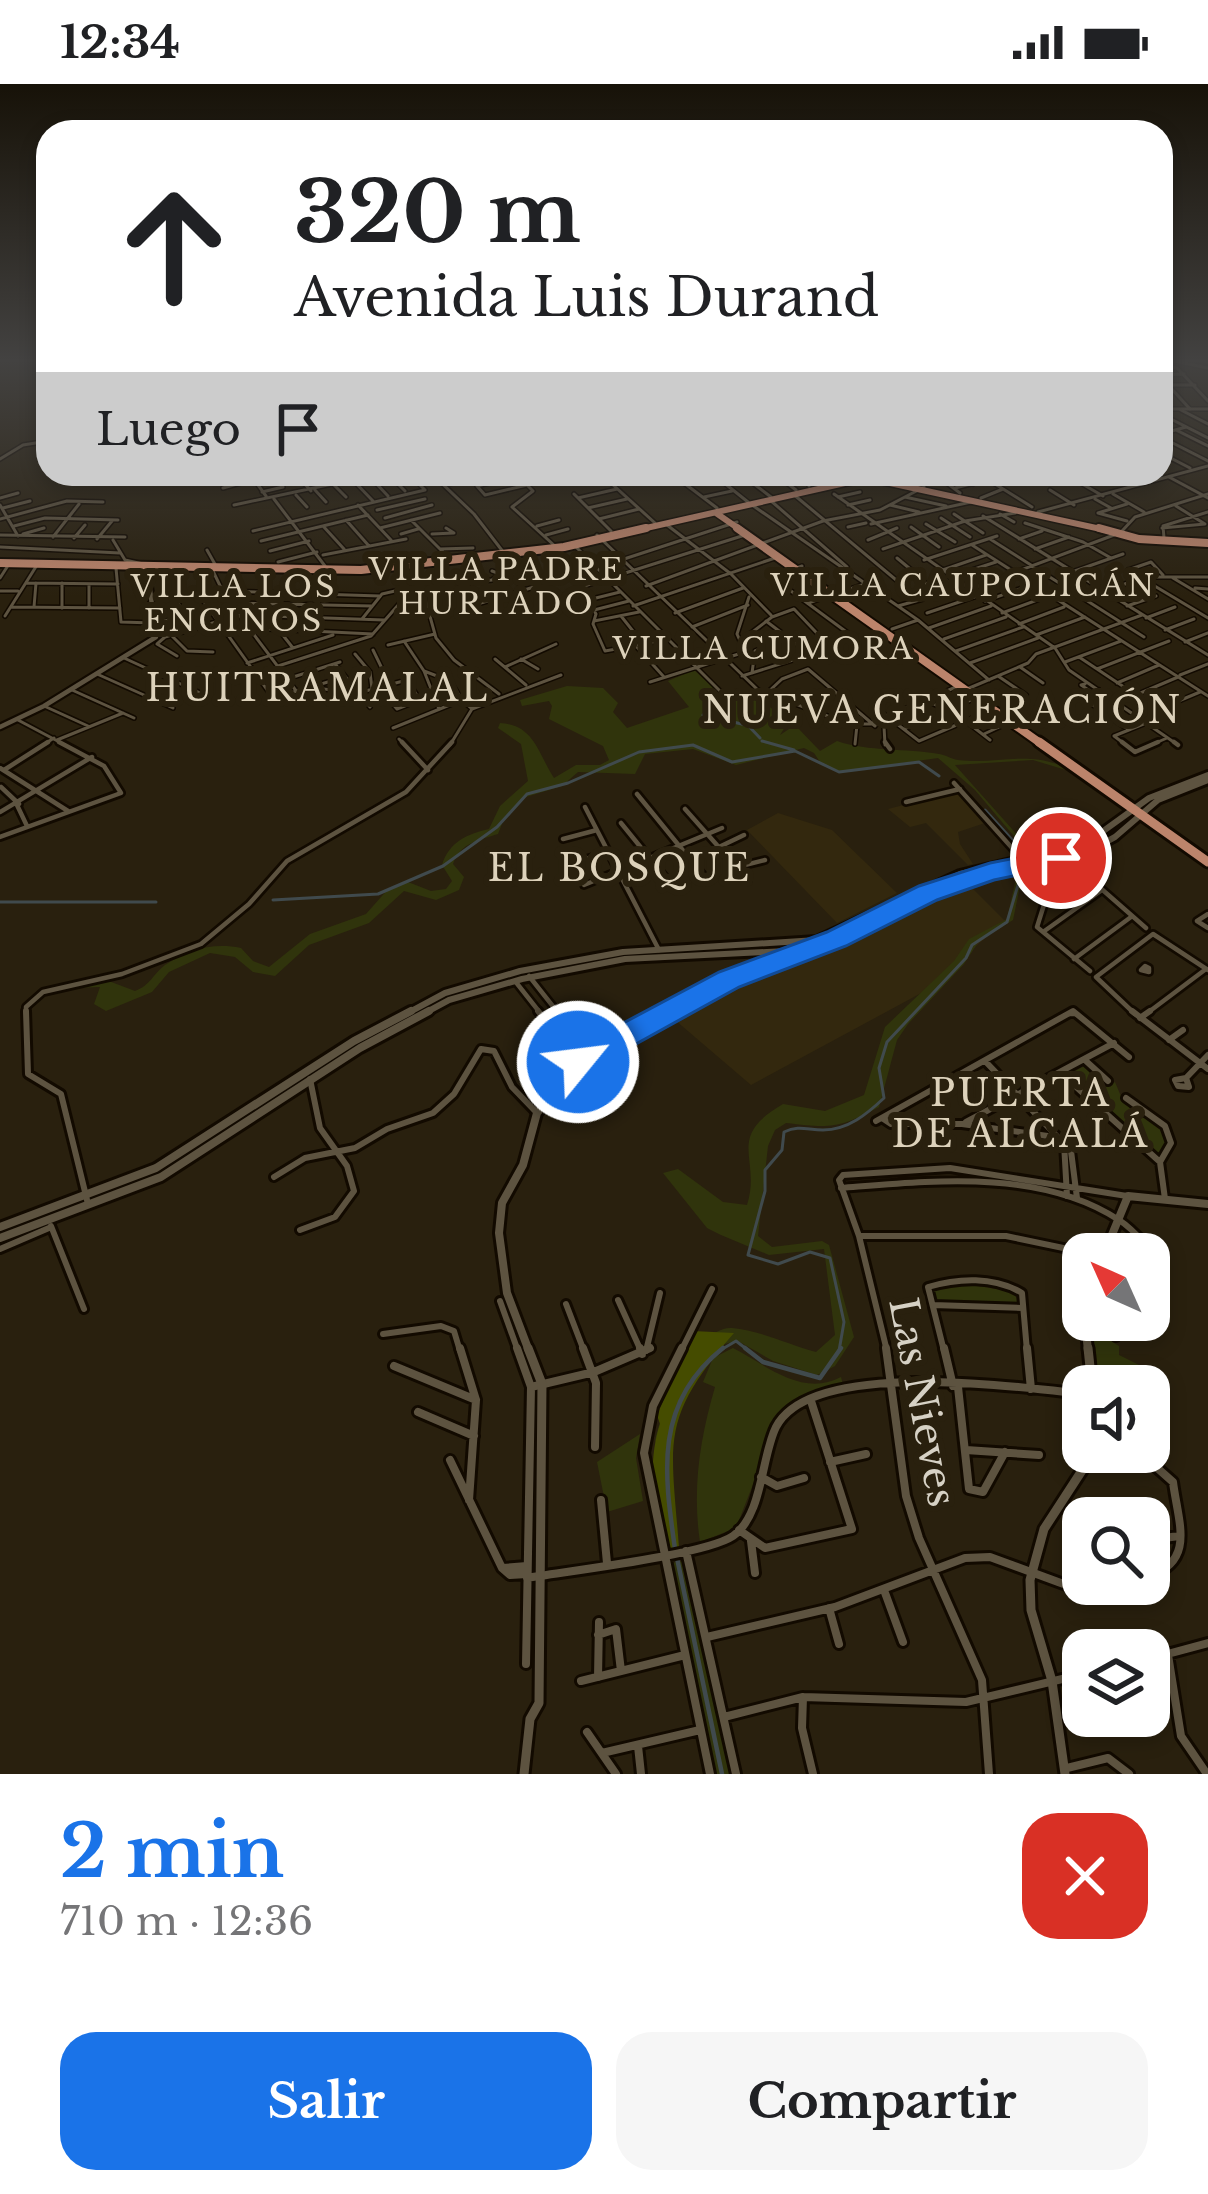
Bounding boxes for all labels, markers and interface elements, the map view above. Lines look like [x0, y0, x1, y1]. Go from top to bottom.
text: 12:34 [60, 14, 180, 70]
text: 320 m [294, 161, 581, 265]
icon: ahead [96, 168, 252, 324]
text: Avenida Luis Durand [294, 264, 879, 331]
icon: arrive [265, 396, 331, 462]
text: Luego [96, 401, 241, 457]
district label: VILLA PADRE HURTADO [368, 551, 625, 622]
district label: VILLA CAUPOLICÁN [770, 567, 1157, 604]
district label: VILLA LOS ENCINOS [130, 568, 337, 639]
district label: VILLA CUMORA [611, 630, 916, 667]
district label: HUITRAMALAL [146, 666, 490, 711]
district label: NUEVA GENERACIÓN [703, 687, 1183, 733]
pin [1010, 807, 1112, 909]
icon: arrive [1028, 825, 1094, 891]
district label: EL BOSQUE [488, 846, 752, 891]
position arrow [515, 999, 641, 1125]
district label: PUERTA DE ALCALÁ [892, 1071, 1150, 1157]
north arrow [1062, 1233, 1170, 1341]
map controls [1062, 1233, 1170, 1737]
street label: Las Nieves [878, 1294, 967, 1511]
button: sound [1062, 1365, 1170, 1473]
button: search [1062, 1497, 1170, 1605]
button: layers [1062, 1629, 1170, 1737]
text: 2 min [60, 1807, 284, 1896]
button: close [1022, 1813, 1148, 1939]
text: 710 m · 12:36 [60, 1897, 313, 1946]
button: Salir [60, 2032, 592, 2170]
button: Compartir [616, 2032, 1148, 2170]

